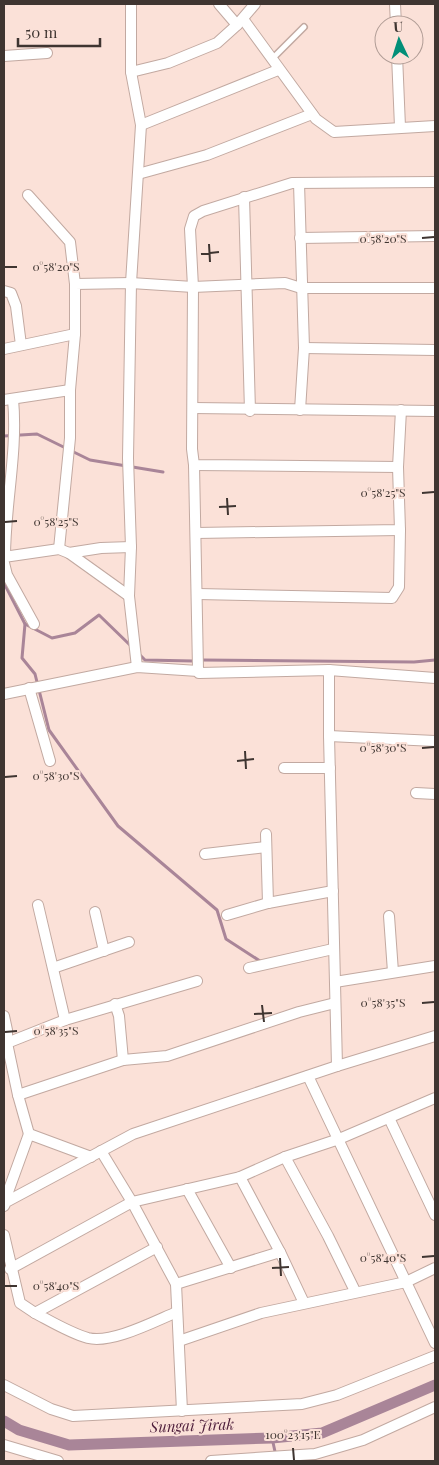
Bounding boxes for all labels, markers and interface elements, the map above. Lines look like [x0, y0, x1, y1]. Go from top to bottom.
scale bar [18, 15, 100, 47]
north arrow [374, 15, 424, 65]
text: U [393, 17, 404, 36]
text: 50 m [25, 22, 58, 42]
text: 0°58'20"S [359, 230, 407, 246]
text: 0°58'20"S [32, 258, 80, 274]
text: 0°58'25"S [360, 484, 406, 500]
text: 0°58'25"S [33, 513, 79, 529]
text: 0°58'30"S [360, 739, 406, 755]
text: 0°58'30"S [33, 767, 79, 783]
text: 0°58'35"S [361, 994, 405, 1010]
text: 0°58'35"S [34, 1022, 78, 1038]
text: 0°58'40"S [360, 1249, 406, 1265]
text: 0°58'40"S [33, 1277, 79, 1293]
water label: Sungai Jirak [149, 1414, 235, 1436]
text: 100°23'15"E [265, 1426, 321, 1442]

